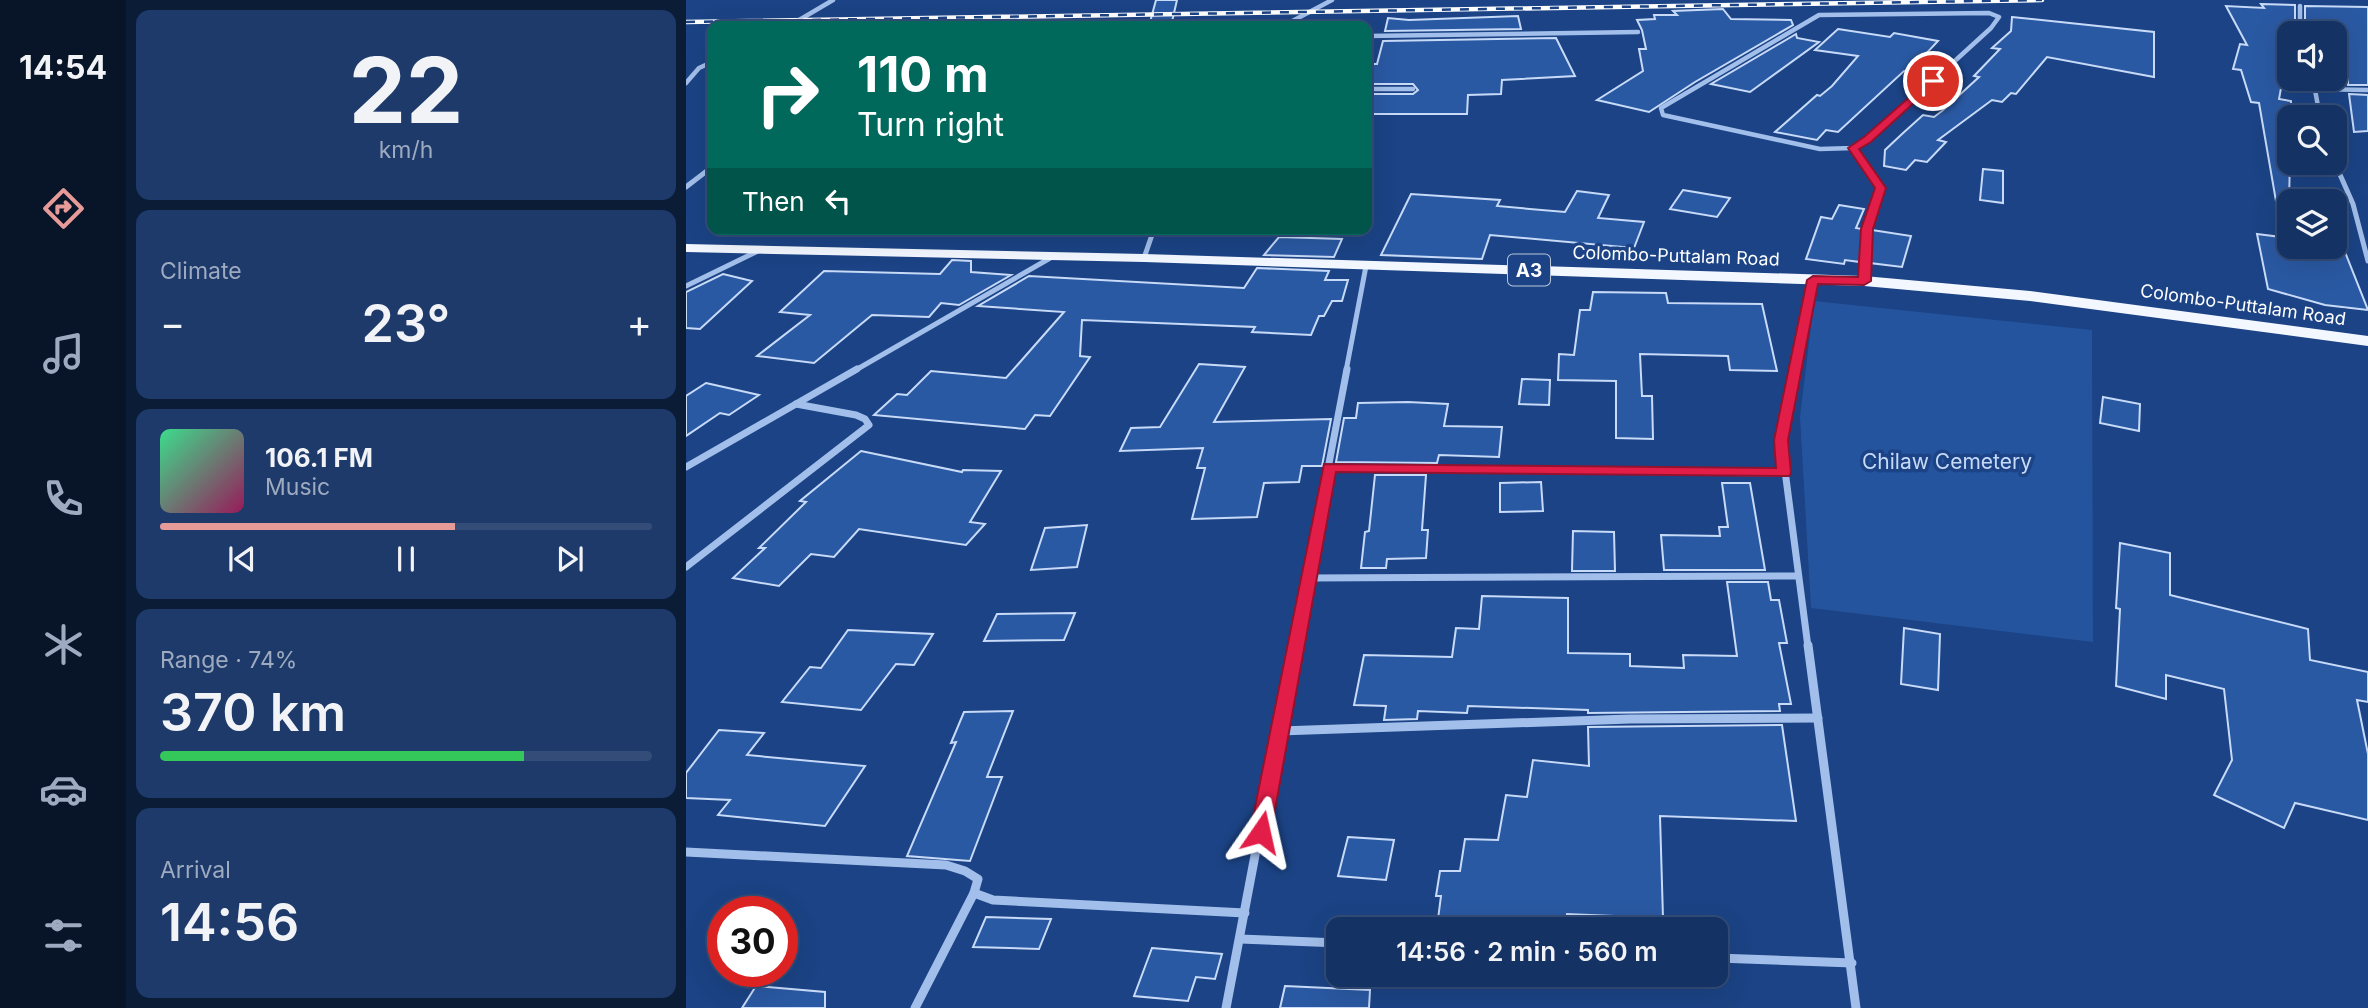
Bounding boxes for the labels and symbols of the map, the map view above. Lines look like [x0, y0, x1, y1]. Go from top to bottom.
pin [1903, 51, 1963, 111]
street label: Colombo-Puttalam Road [1572, 241, 1780, 270]
road number: A3 [1508, 254, 1550, 286]
street label: Colombo-Puttalam Road [2139, 280, 2347, 329]
park label: Chilaw Cemetery [1862, 449, 2032, 474]
position arrow [1224, 795, 1298, 869]
speed limit sign: 30 [707, 896, 798, 987]

